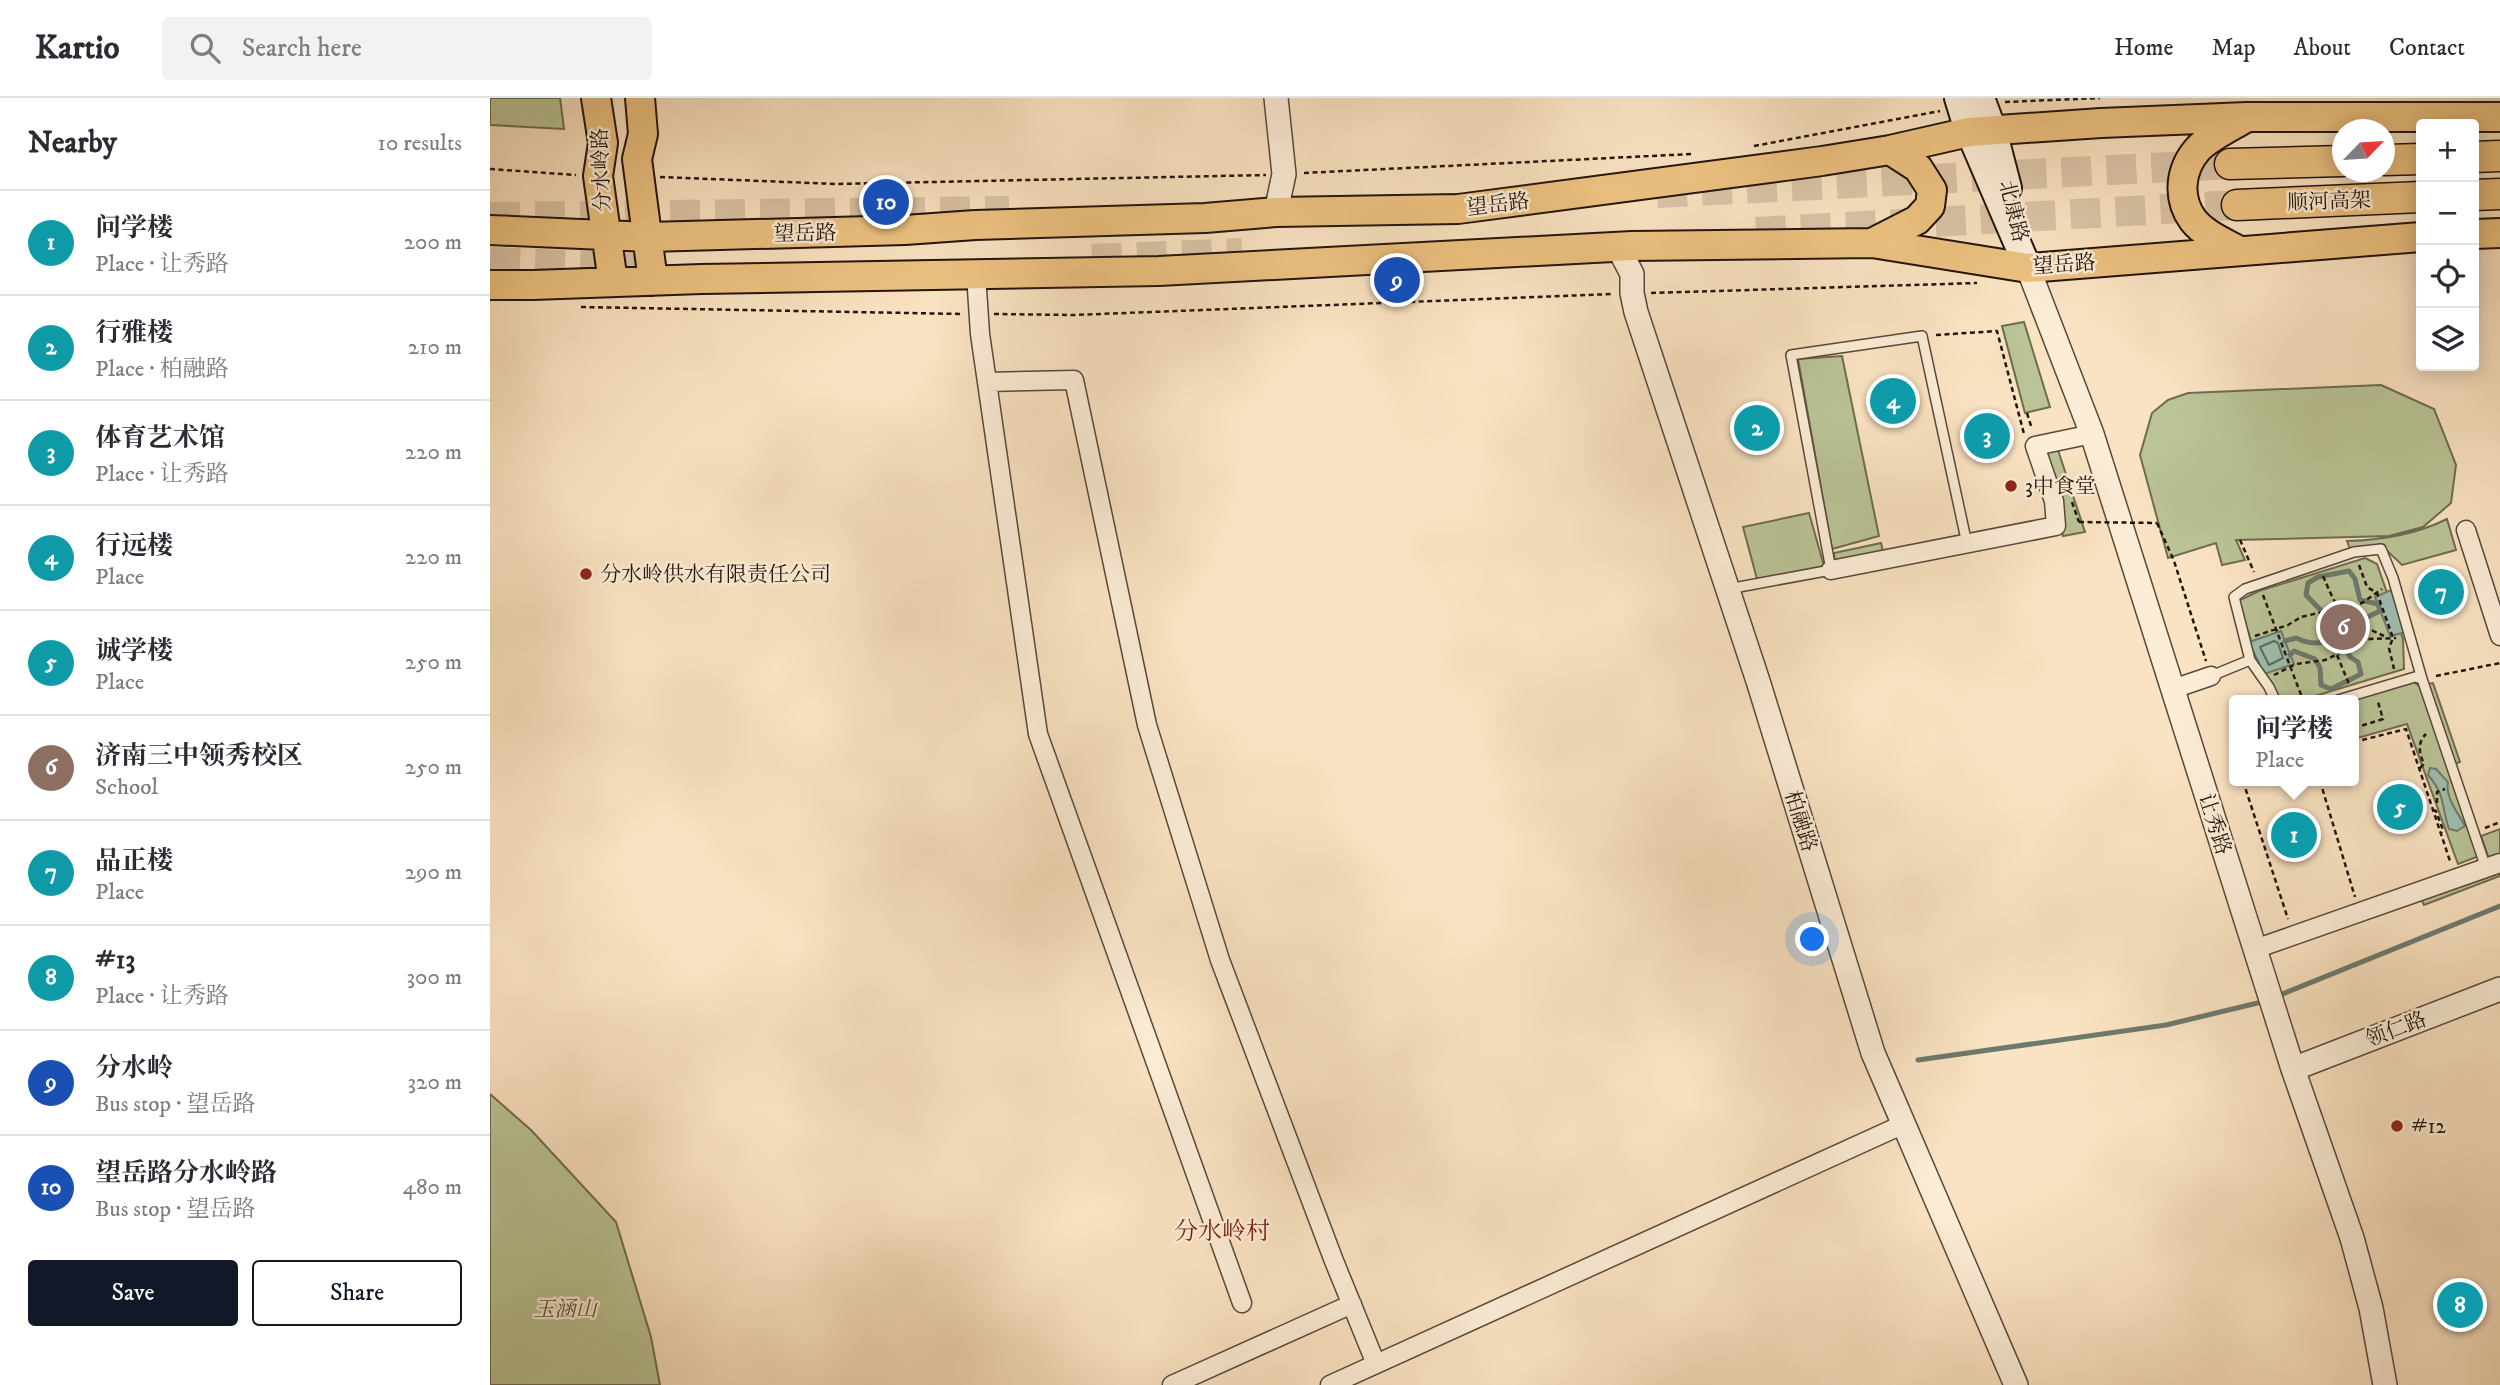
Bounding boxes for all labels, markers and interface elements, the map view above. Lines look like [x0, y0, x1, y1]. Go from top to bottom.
search box [162, 17, 652, 80]
text: Kartio [35, 28, 120, 69]
icon: search [186, 29, 224, 67]
text: Search here [242, 32, 362, 65]
text: Home [2114, 33, 2173, 63]
text: Map [2211, 33, 2256, 63]
text: About [2294, 33, 2351, 63]
text: Contact [2389, 33, 2465, 63]
north arrow [2332, 119, 2395, 182]
map controls [2416, 119, 2479, 371]
button: + [2416, 119, 2479, 182]
text: Nearby [28, 125, 117, 162]
street label: 分水岭路 [588, 128, 616, 212]
text: 10 results [378, 129, 462, 158]
pin: 10 [863, 176, 909, 228]
street label: 北康路 [1993, 178, 2033, 245]
button: − [2416, 182, 2479, 245]
street label: 望岳路 [1465, 188, 1531, 222]
street label: 顺河高架 [2287, 188, 2371, 216]
text: 问学楼 [95, 212, 173, 245]
street label: 望岳路 [773, 220, 837, 248]
text: 1 [47, 228, 55, 257]
text: 200 m [404, 228, 462, 257]
button: locate [2416, 245, 2479, 308]
text: Place · 让秀路 [95, 250, 229, 279]
street label: 望岳路 [2032, 250, 2096, 280]
pin: 9 [1374, 254, 1420, 306]
button: layers [2416, 308, 2479, 371]
text: 行雅楼 [95, 317, 173, 350]
text: 2 [45, 333, 57, 362]
text: 210 m [408, 333, 462, 362]
text: Place · 柏融路 [95, 355, 229, 384]
pin: 4 [1870, 375, 1916, 427]
pin: 2 [1734, 402, 1780, 454]
pin: 3 [1964, 410, 2010, 462]
text: 体育艺术馆 [95, 422, 225, 455]
text: 3 [47, 438, 55, 467]
text: 220 m [405, 438, 462, 467]
text: Place · 让秀路 [95, 460, 229, 489]
place label: 3中食堂 [2025, 474, 2096, 500]
marker: 3中食堂 [2003, 478, 2019, 494]
text: 行远楼 [95, 530, 173, 563]
text: 4 [44, 543, 58, 572]
text: 220 m [405, 543, 462, 572]
place label: 分水岭供水有限责任公司 [600, 562, 831, 588]
text: Place [95, 563, 144, 592]
marker: 分水岭供水有限责任公司 [578, 566, 594, 582]
pin: 7 [2418, 566, 2464, 618]
pin: 6 [2320, 601, 2366, 653]
text: 诚学楼 [95, 635, 173, 668]
text: 5 [45, 648, 57, 677]
text: 250 m [405, 648, 462, 677]
text: Place [95, 668, 144, 697]
popup [2229, 695, 2359, 786]
text: 问学楼 [2255, 713, 2333, 746]
text: 济南三中领秀校区 [95, 740, 303, 773]
text: Place [2255, 746, 2304, 775]
text: 6 [45, 753, 57, 782]
text: 250 m [405, 753, 462, 782]
text: School [95, 773, 158, 802]
pin: 5 [2377, 781, 2423, 833]
street label: 柏融路 [1778, 787, 1822, 855]
street label: 让秀路 [2192, 790, 2236, 858]
pin: 1 [2271, 809, 2317, 861]
text: 品正楼 [95, 845, 173, 878]
text: 7 [45, 858, 57, 887]
text: 290 m [405, 858, 462, 887]
text: Place [95, 878, 144, 907]
your location [1795, 922, 1829, 956]
text: #13 [95, 944, 135, 977]
text: 8 [45, 963, 57, 992]
text: 300 m [406, 963, 462, 992]
text: Place · 让秀路 [95, 982, 229, 1011]
street label: 领仁路 [2362, 1007, 2430, 1053]
text: 分水岭 [95, 1052, 173, 1085]
text: 9 [45, 1068, 57, 1097]
text: 320 m [408, 1068, 462, 1097]
text: Bus stop · 望岳路 [95, 1090, 255, 1119]
place label: #12 [2411, 1114, 2447, 1140]
marker: #12 [2389, 1118, 2405, 1134]
text: 望岳路分水岭路 [95, 1157, 277, 1190]
text: 10 [41, 1173, 61, 1202]
text: 480 m [403, 1173, 462, 1202]
text: Bus stop · 望岳路 [95, 1195, 255, 1224]
district label: 分水岭村 [1174, 1217, 1270, 1247]
button: Save [28, 1260, 238, 1326]
button: Share [252, 1260, 462, 1326]
pin: 8 [2437, 1279, 2483, 1331]
park label: 玉涵山 [534, 1297, 598, 1323]

